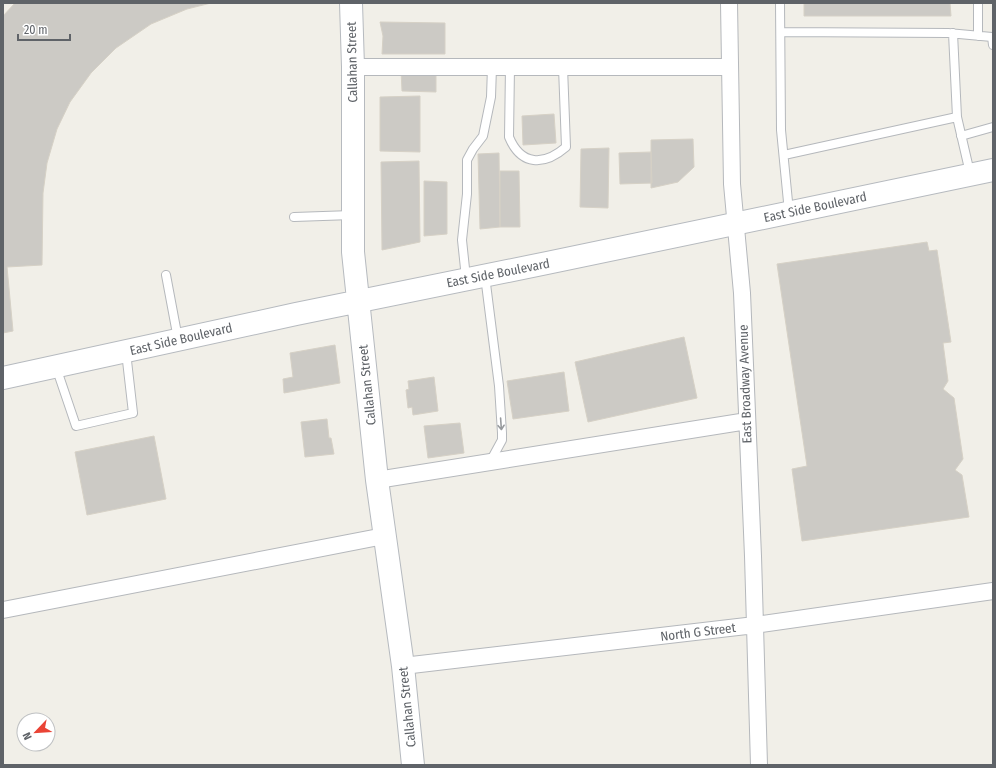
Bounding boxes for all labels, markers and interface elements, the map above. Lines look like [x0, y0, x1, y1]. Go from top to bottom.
scale bar [18, 16, 70, 42]
street label: Callahan Street [344, 21, 360, 103]
text: 20 m [24, 23, 48, 37]
street label: East Side Boulevard [762, 189, 868, 225]
street label: East Side Boulevard [445, 256, 551, 290]
street label: East Side Boulevard [128, 320, 234, 358]
street label: East Broadway Avenue [735, 324, 755, 444]
street label: Callahan Street [355, 343, 379, 426]
one-way arrow [498, 417, 505, 430]
street label: North G Street [659, 620, 737, 644]
street label: Callahan Street [395, 665, 419, 748]
north arrow [16, 712, 56, 752]
text: N [20, 730, 35, 742]

